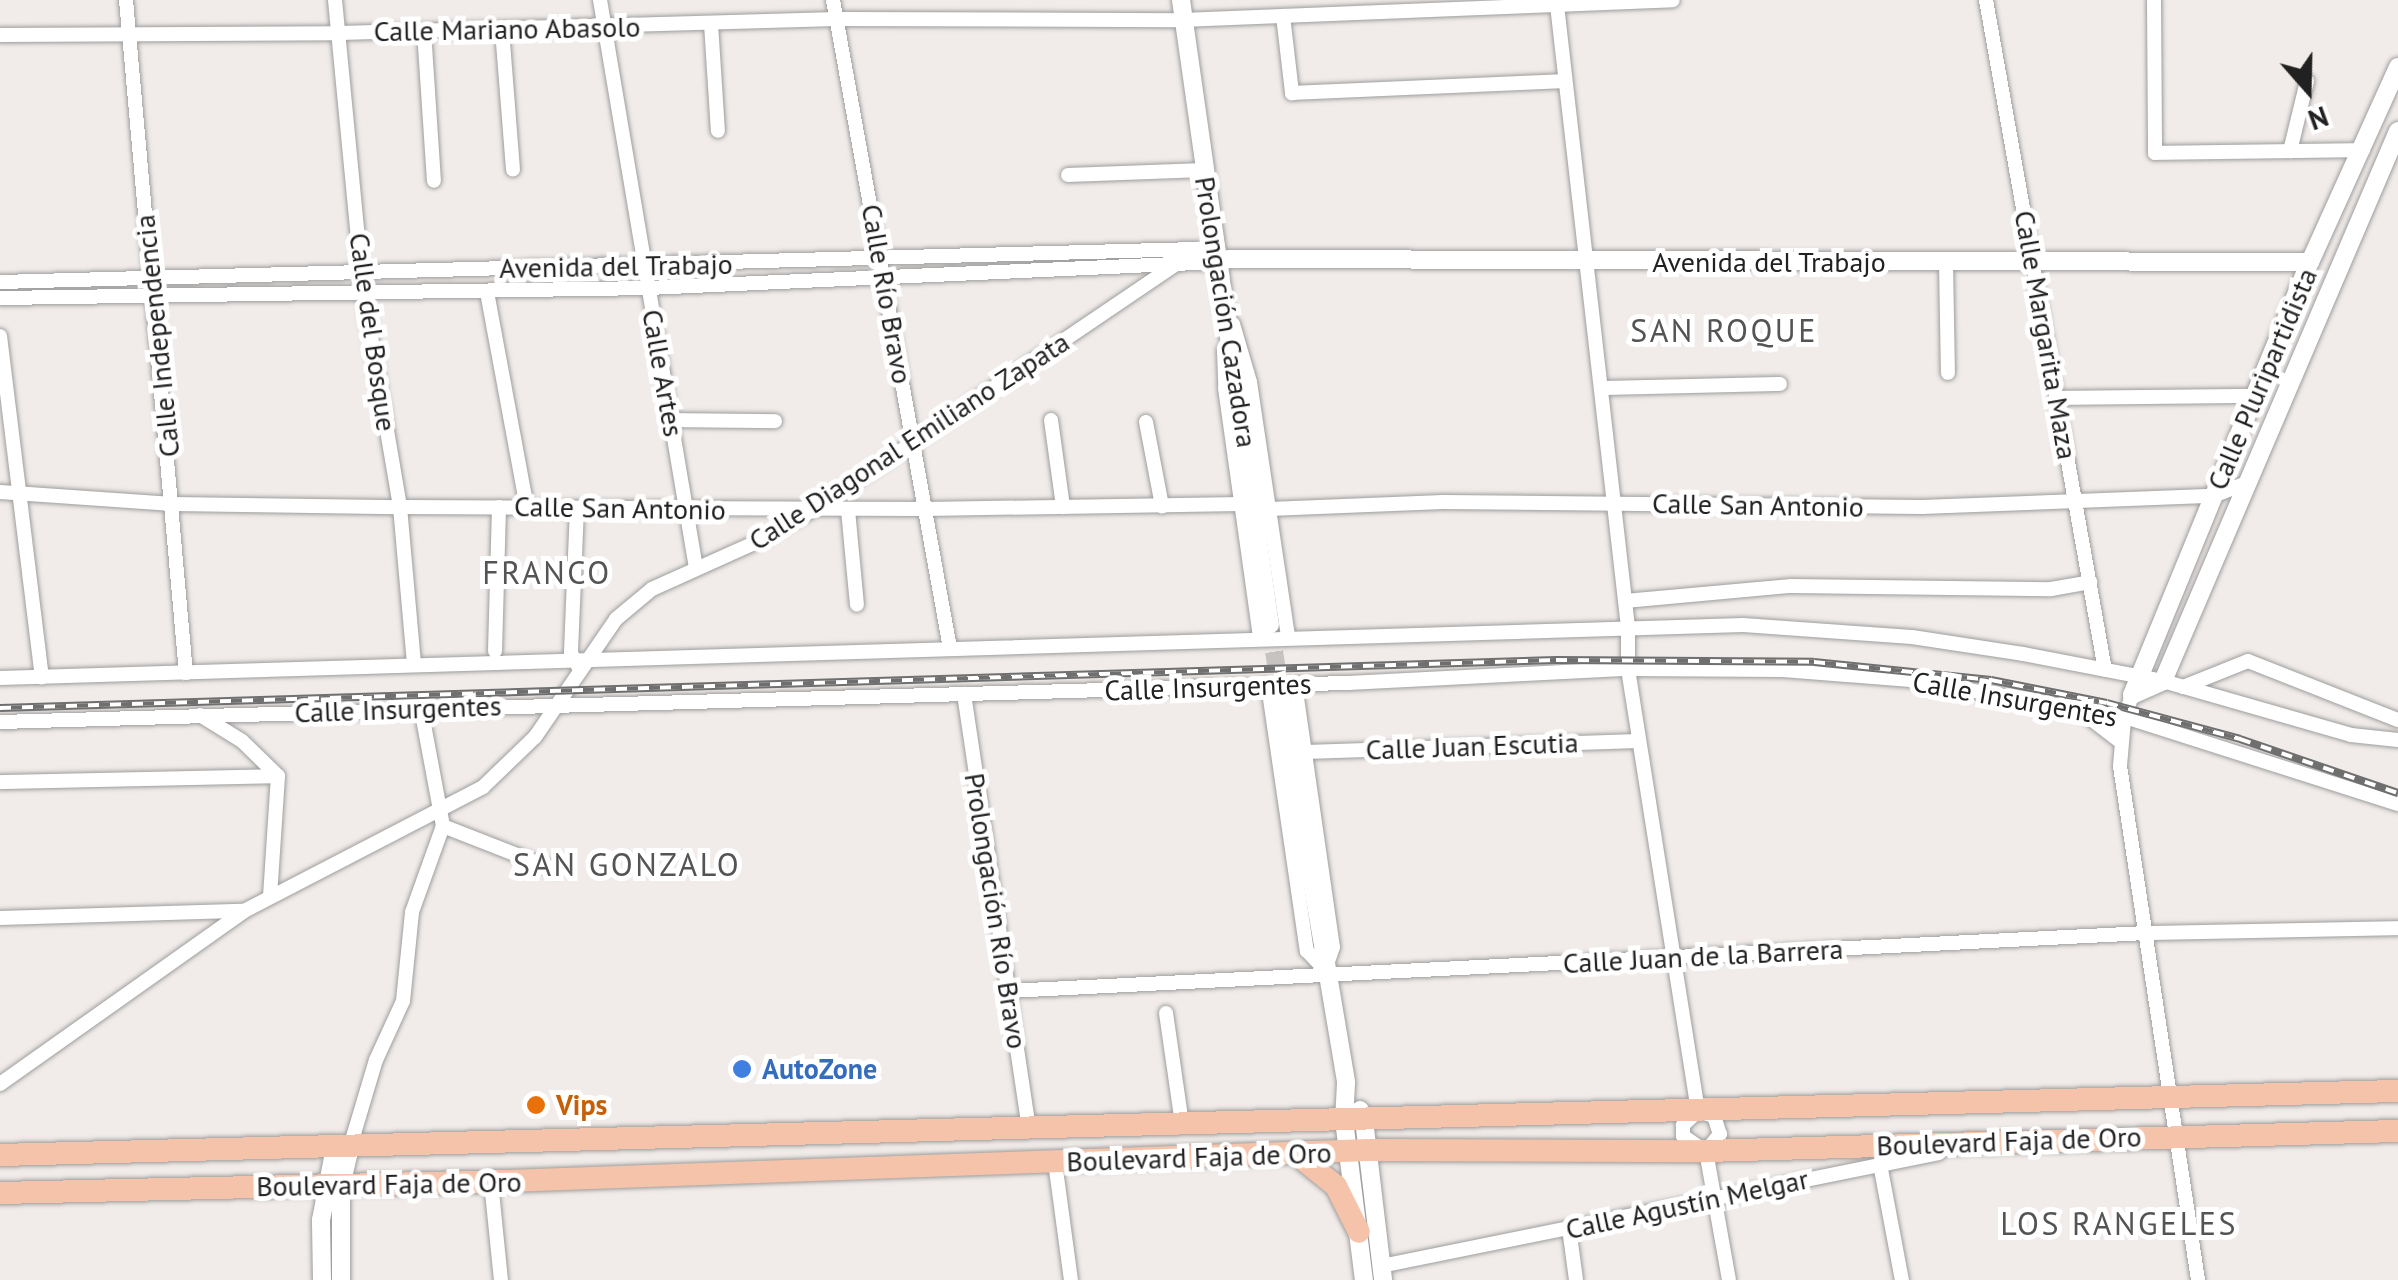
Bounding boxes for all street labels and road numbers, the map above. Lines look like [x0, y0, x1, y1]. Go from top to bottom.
street label: Calle Mariano Abasolo [373, 10, 641, 48]
street label: Prolongación Cazadora [1188, 174, 1264, 450]
street label: Calle Río Bravo [855, 202, 919, 386]
street label: Calle Margarita Maza [2008, 208, 2084, 462]
street label: Calle Independencia [128, 213, 186, 459]
street label: Calle del Bosque [342, 231, 404, 433]
street label: Avenida del Trabajo [1652, 245, 1886, 279]
street label: Avenida del Trabajo [498, 247, 734, 285]
street label: Calle Pluripartidista [2200, 263, 2324, 495]
street label: Calle Artes [635, 306, 691, 440]
street label: Calle Diagonal Emiliano Zapata [742, 325, 1076, 557]
street label: Calle San Antonio [1651, 486, 1865, 524]
street label: Calle San Antonio [513, 489, 727, 527]
street label: Calle Insurgentes [1910, 664, 2120, 734]
street label: Calle Insurgentes [1104, 667, 1312, 707]
street label: Calle Insurgentes [294, 689, 502, 729]
street label: Calle Juan Escutia [1365, 725, 1579, 767]
street label: Prolongación Río Bravo [958, 771, 1034, 1051]
street label: Calle Juan de la Barrera [1562, 932, 1844, 980]
street label: Boulevard Faja de Oro [1876, 1120, 2142, 1162]
street label: Boulevard Faja de Oro [1066, 1136, 1332, 1178]
street label: Calle Agustín Melgar [1562, 1162, 1812, 1246]
street label: Boulevard Faja de Oro [256, 1165, 522, 1203]

